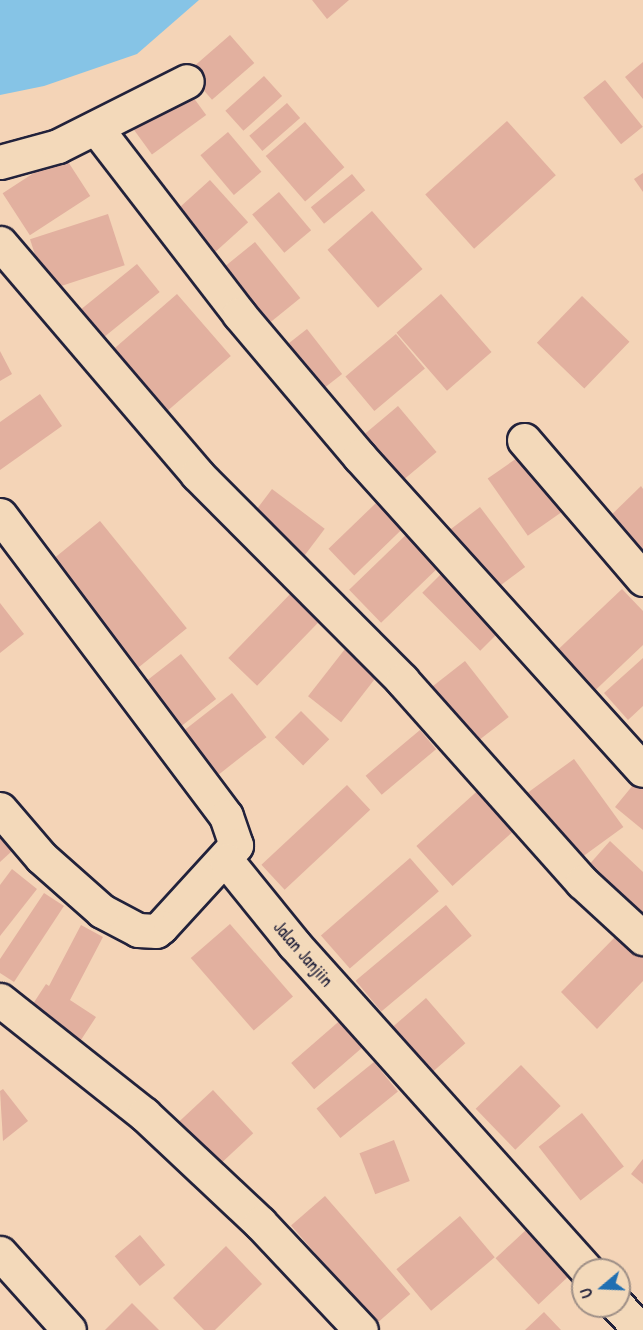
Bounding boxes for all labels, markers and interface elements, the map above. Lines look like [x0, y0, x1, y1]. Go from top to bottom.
street label: Jalan Janjiin [269, 917, 337, 991]
north arrow [571, 1258, 631, 1318]
text: U [574, 1285, 598, 1301]

